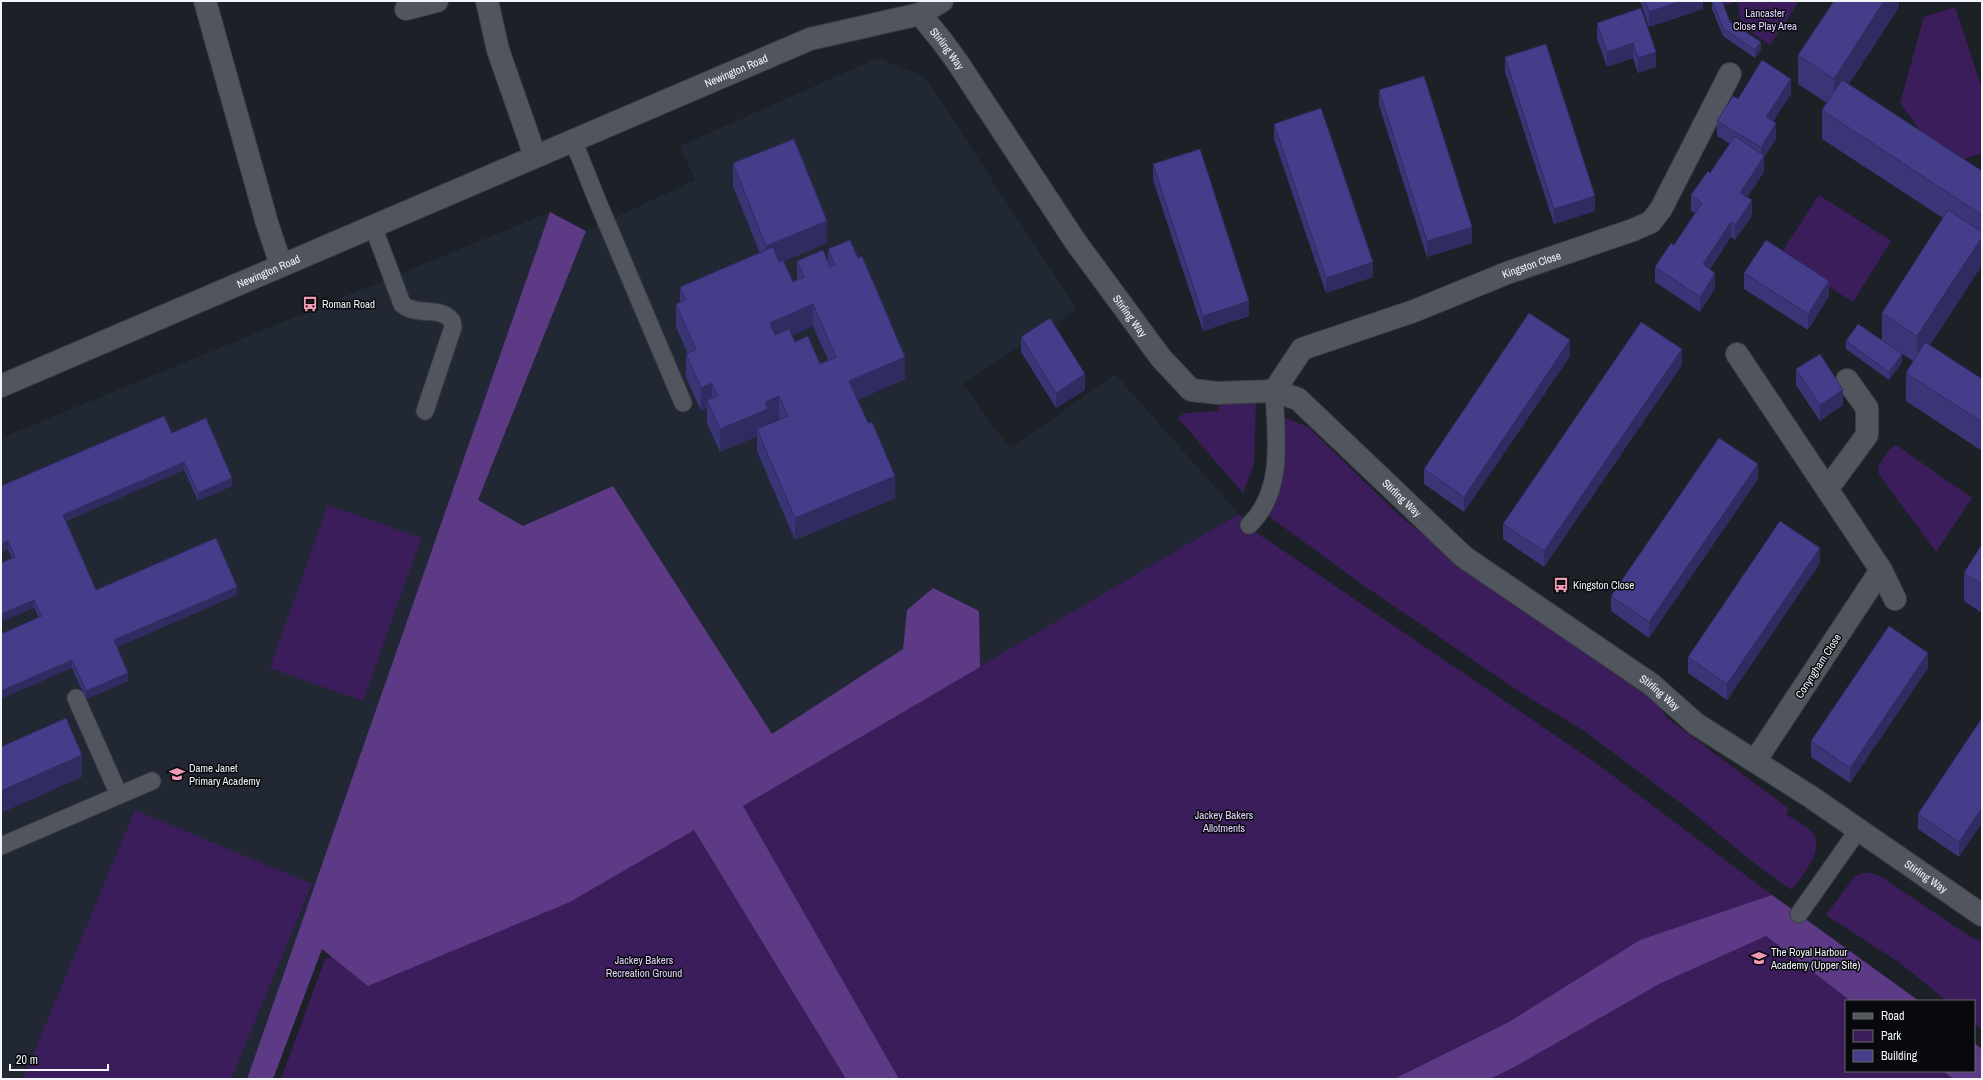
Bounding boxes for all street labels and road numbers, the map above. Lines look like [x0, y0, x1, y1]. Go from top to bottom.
street label: Stirling Way [927, 25, 968, 73]
street label: Newington Road [703, 51, 770, 90]
street label: Kingston Close [1500, 248, 1563, 281]
street label: Newington Road [235, 252, 302, 291]
street label: Stirling Way [1110, 292, 1150, 340]
street label: Stirling Way [1379, 476, 1425, 520]
street label: Conyngham Close [1792, 631, 1844, 701]
street label: Stirling Way [1637, 671, 1683, 714]
street label: Stirling Way [1902, 857, 1951, 896]

